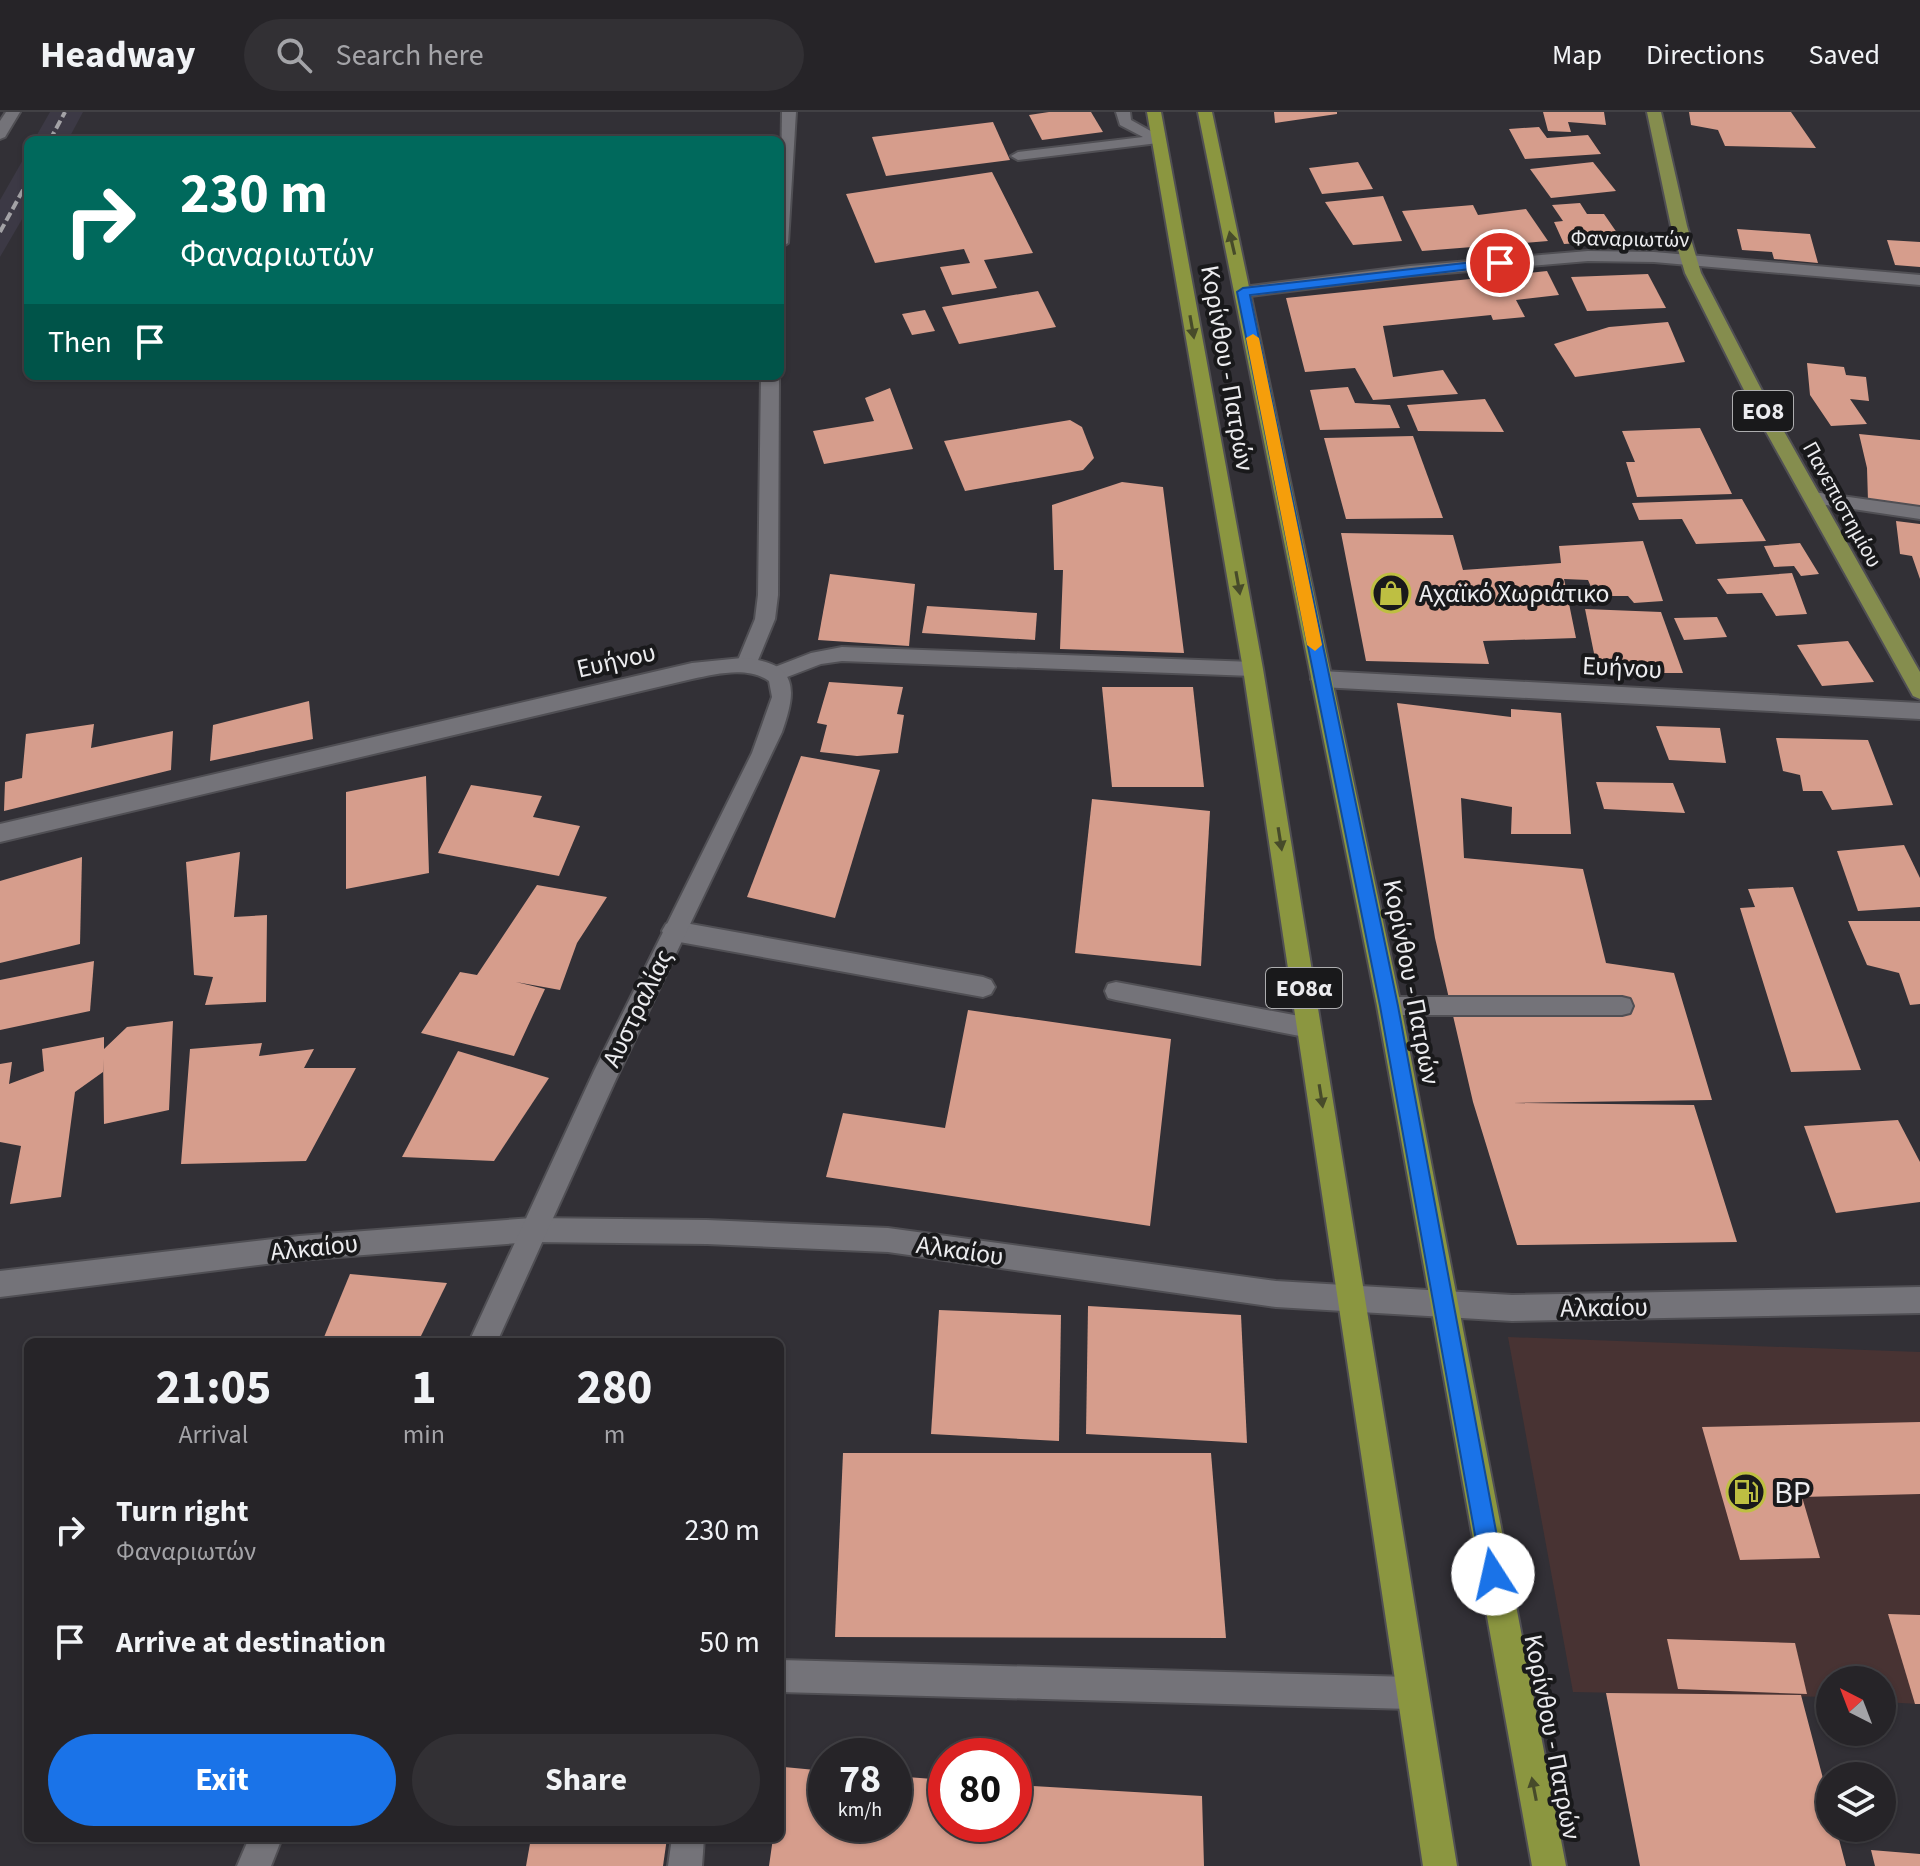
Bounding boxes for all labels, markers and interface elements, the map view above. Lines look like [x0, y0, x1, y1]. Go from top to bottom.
search box [244, 19, 804, 91]
text: Headway [40, 28, 196, 82]
icon: search [272, 33, 316, 77]
text: Search here [336, 34, 484, 77]
text: Map [1552, 35, 1602, 75]
text: Directions [1646, 35, 1765, 75]
text: Saved [1809, 35, 1880, 75]
text: 230 m [180, 155, 328, 234]
icon: right [48, 168, 152, 272]
street label: Φαναριωτών [1570, 222, 1690, 256]
text: Φαναριωτών [180, 229, 374, 280]
pin [1466, 229, 1534, 297]
one-way arrow [1225, 230, 1238, 255]
icon: arrive [1478, 241, 1522, 285]
street label: Κορίνθου - Πατρών [1191, 262, 1264, 474]
one-way arrow [1186, 314, 1198, 339]
icon: arrive [128, 320, 172, 364]
text: Then [48, 321, 112, 364]
road number: ΕΟ8 [1733, 391, 1793, 431]
street label: Πανεπιστημίου [1794, 436, 1890, 573]
one-way arrow [1232, 570, 1244, 595]
shop icon: Αχαϊκό Χωριάτικο [1370, 572, 1412, 614]
place label: Αχαϊκό Χωριάτικο [1419, 575, 1609, 612]
street label: Ευήνου [573, 633, 659, 688]
street label: Ευήνου [1581, 647, 1663, 688]
one-way arrow [1275, 827, 1287, 852]
street label: Κορίνθου - Πατρών [1373, 876, 1450, 1088]
street label: Αυστραλίας [593, 943, 682, 1073]
road number: ΕΟ8α [1266, 968, 1342, 1008]
one-way arrow [1315, 1084, 1328, 1109]
street label: Αλκαίου [268, 1225, 360, 1270]
street label: Αλκαίου [914, 1226, 1006, 1275]
street label: Αλκαίου [1560, 1288, 1648, 1327]
text: 21:05 [155, 1354, 271, 1422]
text: 1 [411, 1354, 437, 1422]
text: 280 [576, 1354, 652, 1422]
text: Arrival [178, 1416, 248, 1453]
text: min [403, 1416, 445, 1453]
text: m [604, 1416, 625, 1453]
place label: BP [1774, 1470, 1811, 1516]
fuel station icon: BP [1725, 1471, 1767, 1513]
text: Turn right [116, 1490, 248, 1533]
icon: right [48, 1508, 92, 1552]
text: 230 m [684, 1509, 760, 1552]
position arrow [1451, 1532, 1535, 1616]
text: Φαναριωτών [116, 1533, 256, 1570]
icon: arrive [48, 1620, 92, 1664]
text: Arrive at destination [116, 1621, 386, 1664]
text: 50 m [699, 1621, 760, 1664]
street label: Κορίνθου - Πατρών [1514, 1631, 1591, 1843]
north arrow [1816, 1666, 1896, 1746]
map controls [1816, 1666, 1896, 1842]
button: Exit [48, 1734, 396, 1826]
button: Share [412, 1734, 760, 1826]
speed limit sign: 80 [928, 1738, 1032, 1842]
text: 78 [839, 1751, 881, 1808]
button: layers [1816, 1762, 1896, 1842]
one-way arrow [1527, 1777, 1540, 1802]
text: km/h [838, 1796, 882, 1824]

